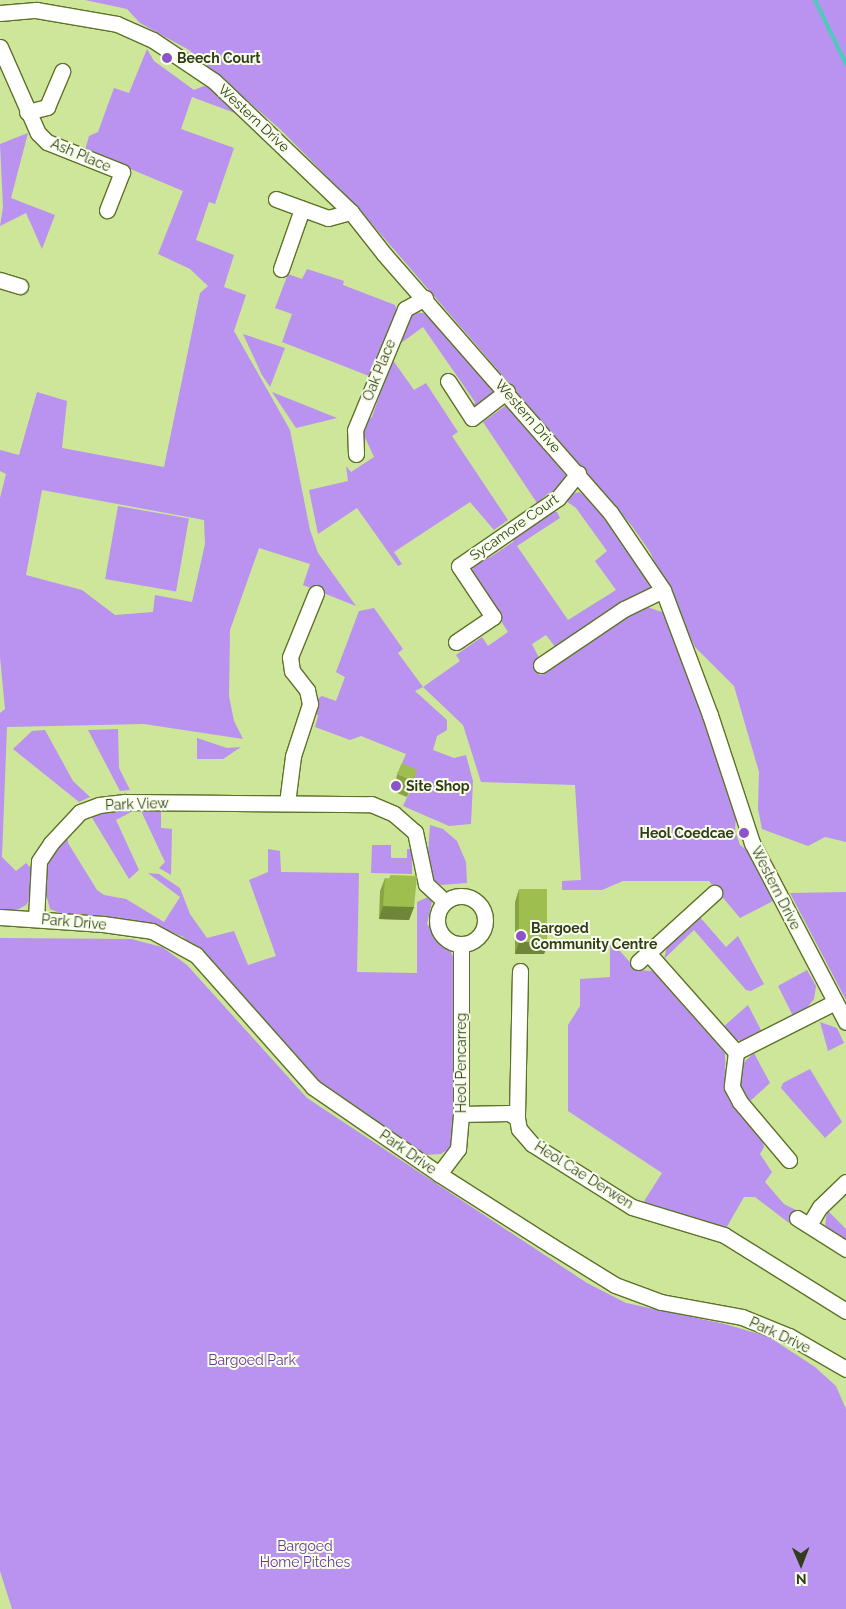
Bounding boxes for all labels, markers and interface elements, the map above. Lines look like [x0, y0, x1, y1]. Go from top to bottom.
place label: Beech Court [177, 50, 261, 66]
marker: Beech Court [161, 52, 173, 64]
street label: Western Drive [215, 81, 293, 155]
street label: Ash Place [48, 135, 114, 175]
street label: Oak Place [359, 337, 399, 403]
street label: Western Drive [492, 376, 564, 456]
street label: Sycamore Court [466, 490, 562, 564]
place label: Site Shop [406, 778, 470, 794]
marker: Site Shop [390, 780, 402, 792]
street label: Park View [105, 794, 169, 814]
place label: Heol Coedcae [639, 825, 734, 841]
marker: Heol Coedcae [738, 827, 750, 839]
street label: Western Drive [748, 843, 804, 933]
street label: Park Drive [41, 911, 107, 933]
place label: Bargoed Community Centre [531, 920, 658, 952]
marker: Bargoed Community Centre [515, 930, 527, 942]
street label: Heol Pencarreg [453, 1013, 469, 1113]
street label: Park Drive [376, 1126, 440, 1178]
street label: Heol Cae Derwen [531, 1138, 637, 1212]
street label: Park Drive [747, 1314, 813, 1356]
park label: Bargoed Park [208, 1352, 296, 1368]
park label: Bargoed Home Pitches [260, 1538, 350, 1570]
north arrow [776, 1539, 826, 1589]
text: N [796, 1571, 807, 1587]

